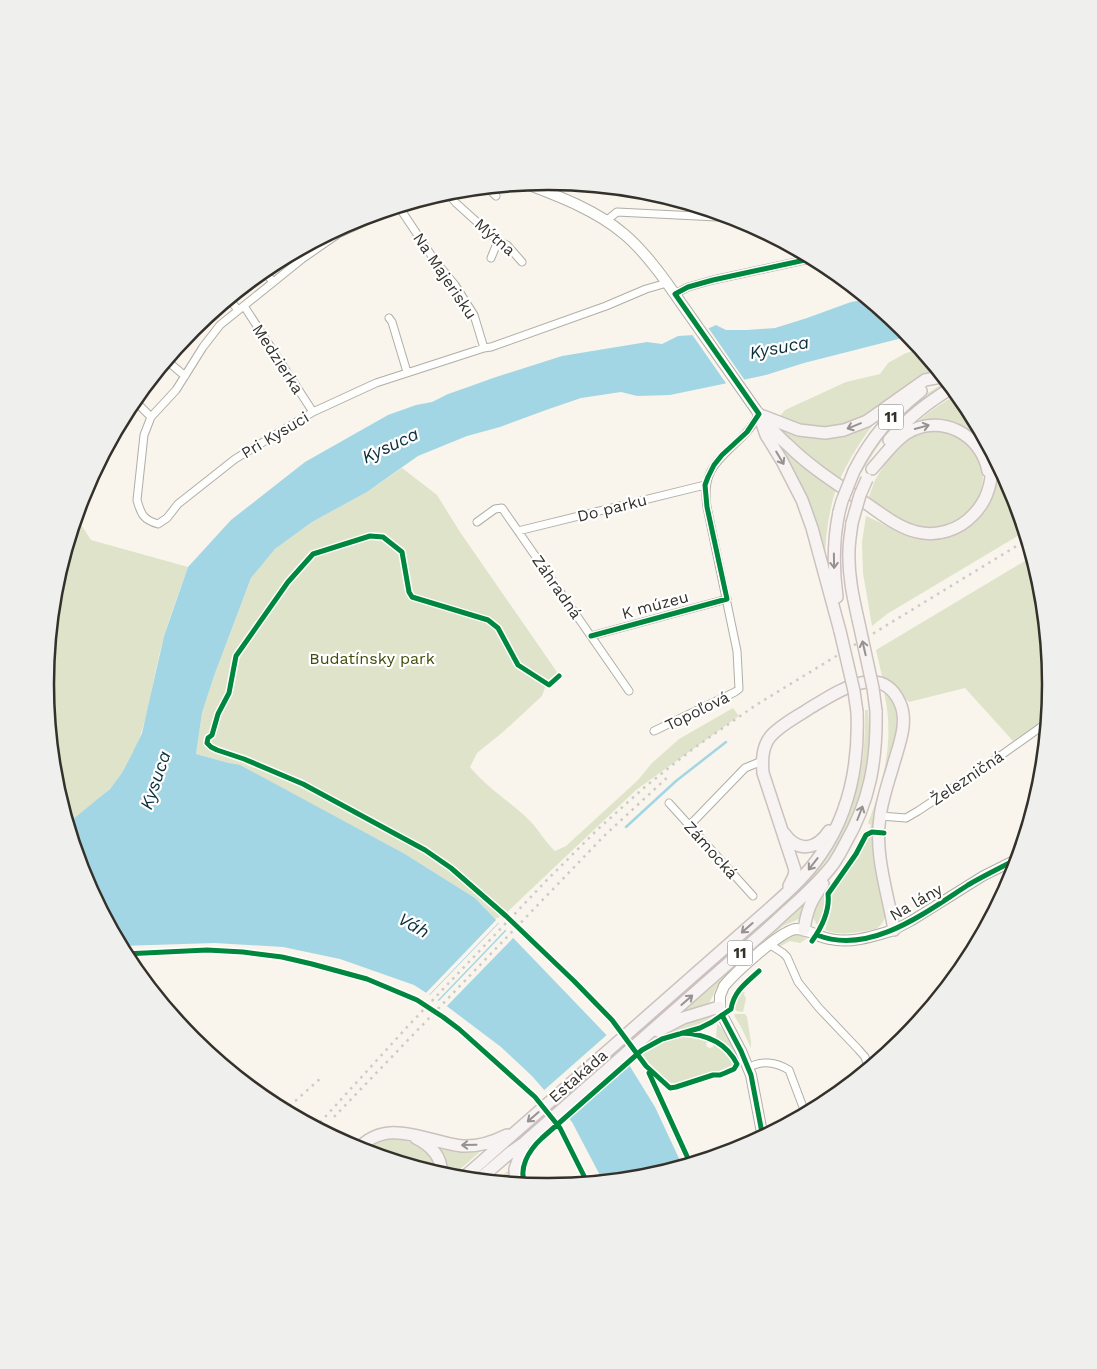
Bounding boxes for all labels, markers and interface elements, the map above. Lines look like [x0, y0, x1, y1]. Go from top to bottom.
street label: Mýtna [471, 214, 519, 260]
street label: Na Majerisku [409, 229, 481, 323]
street label: Medzierka [248, 321, 308, 397]
water label: Kysuca [747, 331, 811, 363]
road number: 11 [878, 404, 904, 430]
street label: Pri Kysuci [238, 407, 312, 463]
one-way arrow [847, 422, 862, 431]
one-way arrow [914, 422, 930, 432]
water label: Kysuca [358, 423, 422, 467]
one-way arrow [776, 450, 786, 464]
street label: Do parku [575, 490, 649, 526]
street label: Záhradná [528, 551, 586, 623]
one-way arrow [829, 552, 839, 568]
street label: K múzeu [620, 587, 690, 623]
one-way arrow [859, 640, 868, 656]
park label: Budatínsky park [309, 649, 435, 668]
street label: Topoľová [662, 687, 732, 735]
street label: Železničná [927, 747, 1007, 809]
water label: Kysuca [135, 748, 175, 812]
one-way arrow [856, 806, 865, 822]
street label: Zámocká [680, 817, 742, 883]
one-way arrow [808, 857, 819, 870]
street label: Na lány [886, 879, 946, 925]
water label: Váh [395, 908, 433, 942]
one-way arrow [741, 923, 754, 934]
road number: 11 [728, 940, 752, 966]
one-way arrow [680, 994, 693, 1006]
street label: Estakáda [545, 1045, 611, 1107]
one-way arrow [526, 1111, 539, 1122]
one-way arrow [461, 1140, 478, 1150]

